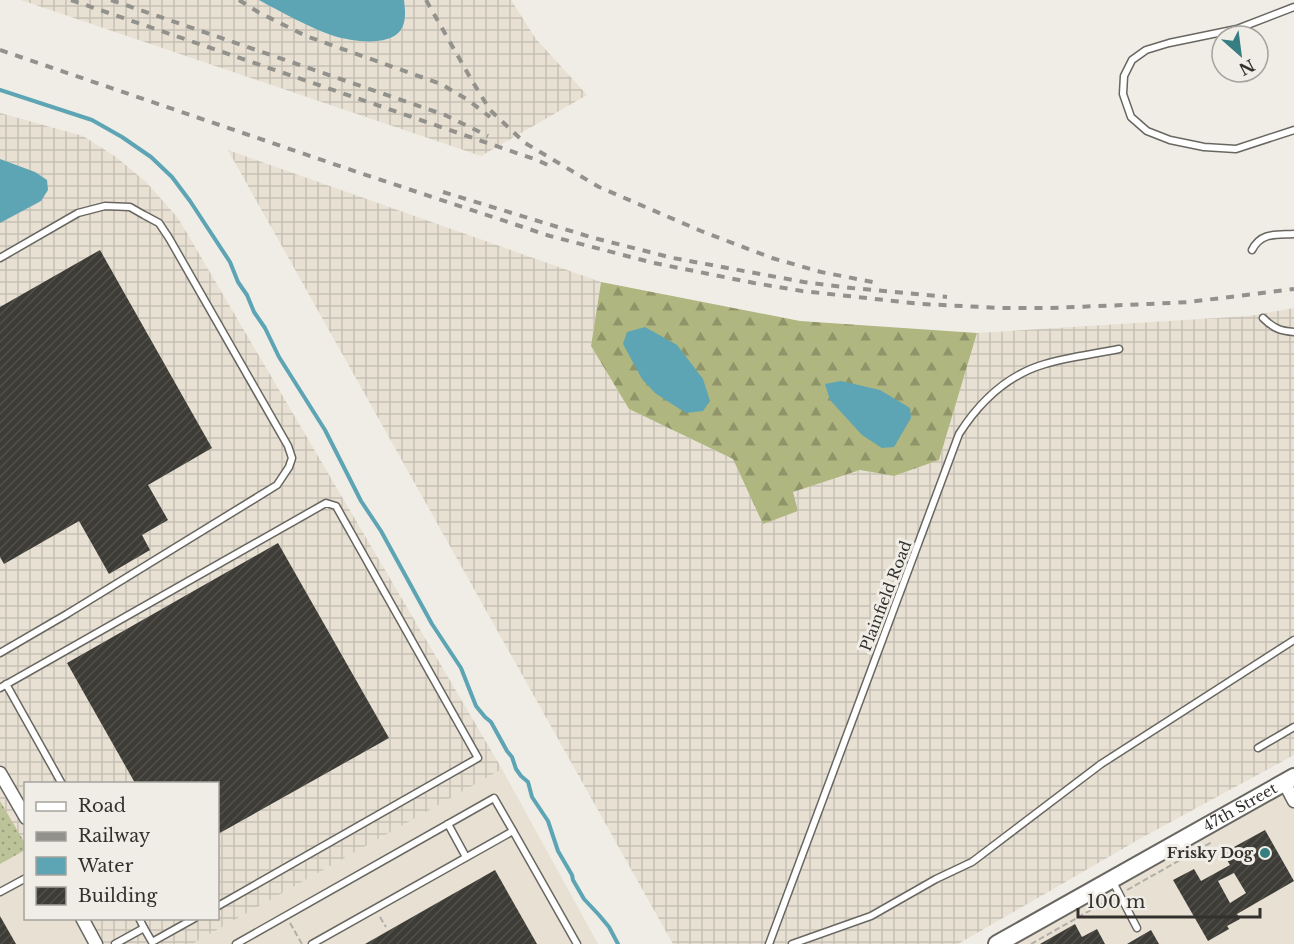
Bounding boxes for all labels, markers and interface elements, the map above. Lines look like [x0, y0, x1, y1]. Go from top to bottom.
north arrow [1210, 24, 1270, 84]
text: N [1236, 55, 1258, 80]
street label: Plainfield Road [856, 538, 915, 654]
street label: 47th Street [1200, 778, 1281, 835]
legend [24, 782, 219, 920]
text: Road [78, 795, 126, 817]
text: Railway [78, 825, 151, 847]
place label: Frisky Dog [1167, 843, 1254, 862]
marker: Frisky Dog [1258, 846, 1272, 860]
text: Water [77, 855, 134, 877]
scale bar [1078, 881, 1260, 919]
text: Building [78, 885, 157, 907]
text: 100 m [1087, 891, 1145, 913]

